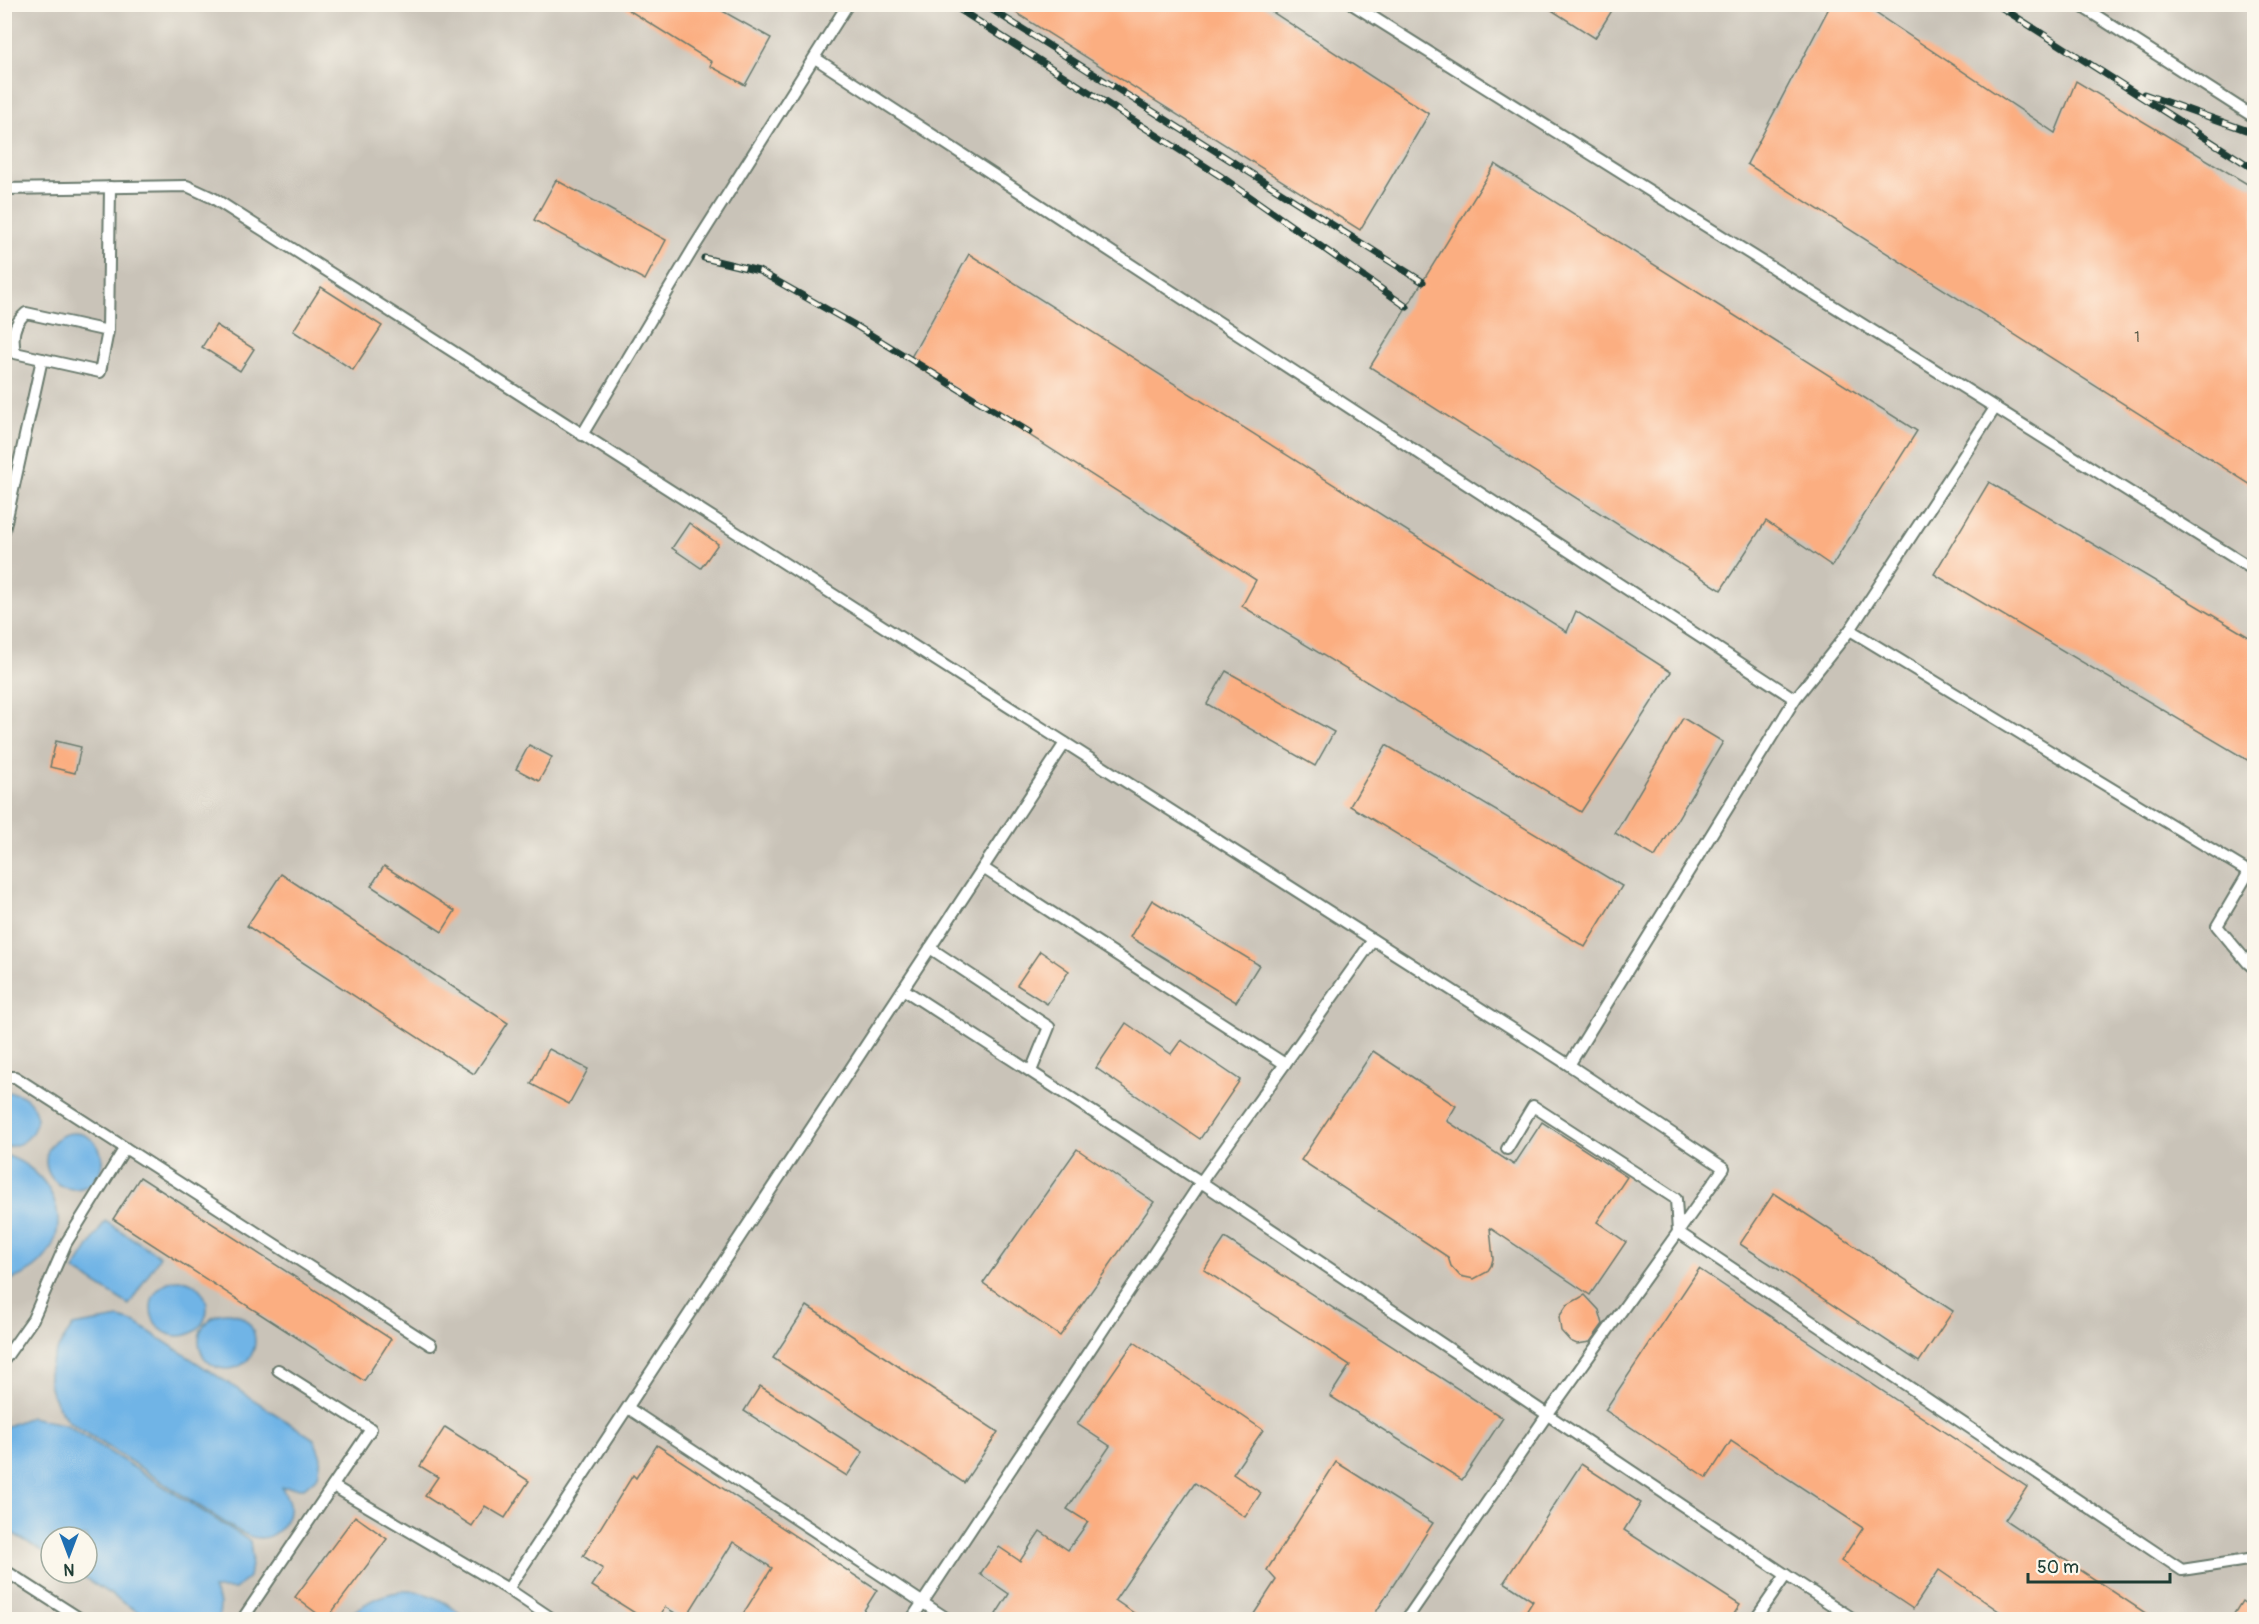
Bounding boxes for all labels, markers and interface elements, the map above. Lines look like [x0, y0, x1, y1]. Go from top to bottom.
house number: 1 [2134, 329, 2140, 346]
north arrow [39, 1525, 99, 1585]
scale bar [2028, 1546, 2170, 1584]
text: 50 m [2037, 1556, 2079, 1579]
text: N [63, 1559, 74, 1579]

